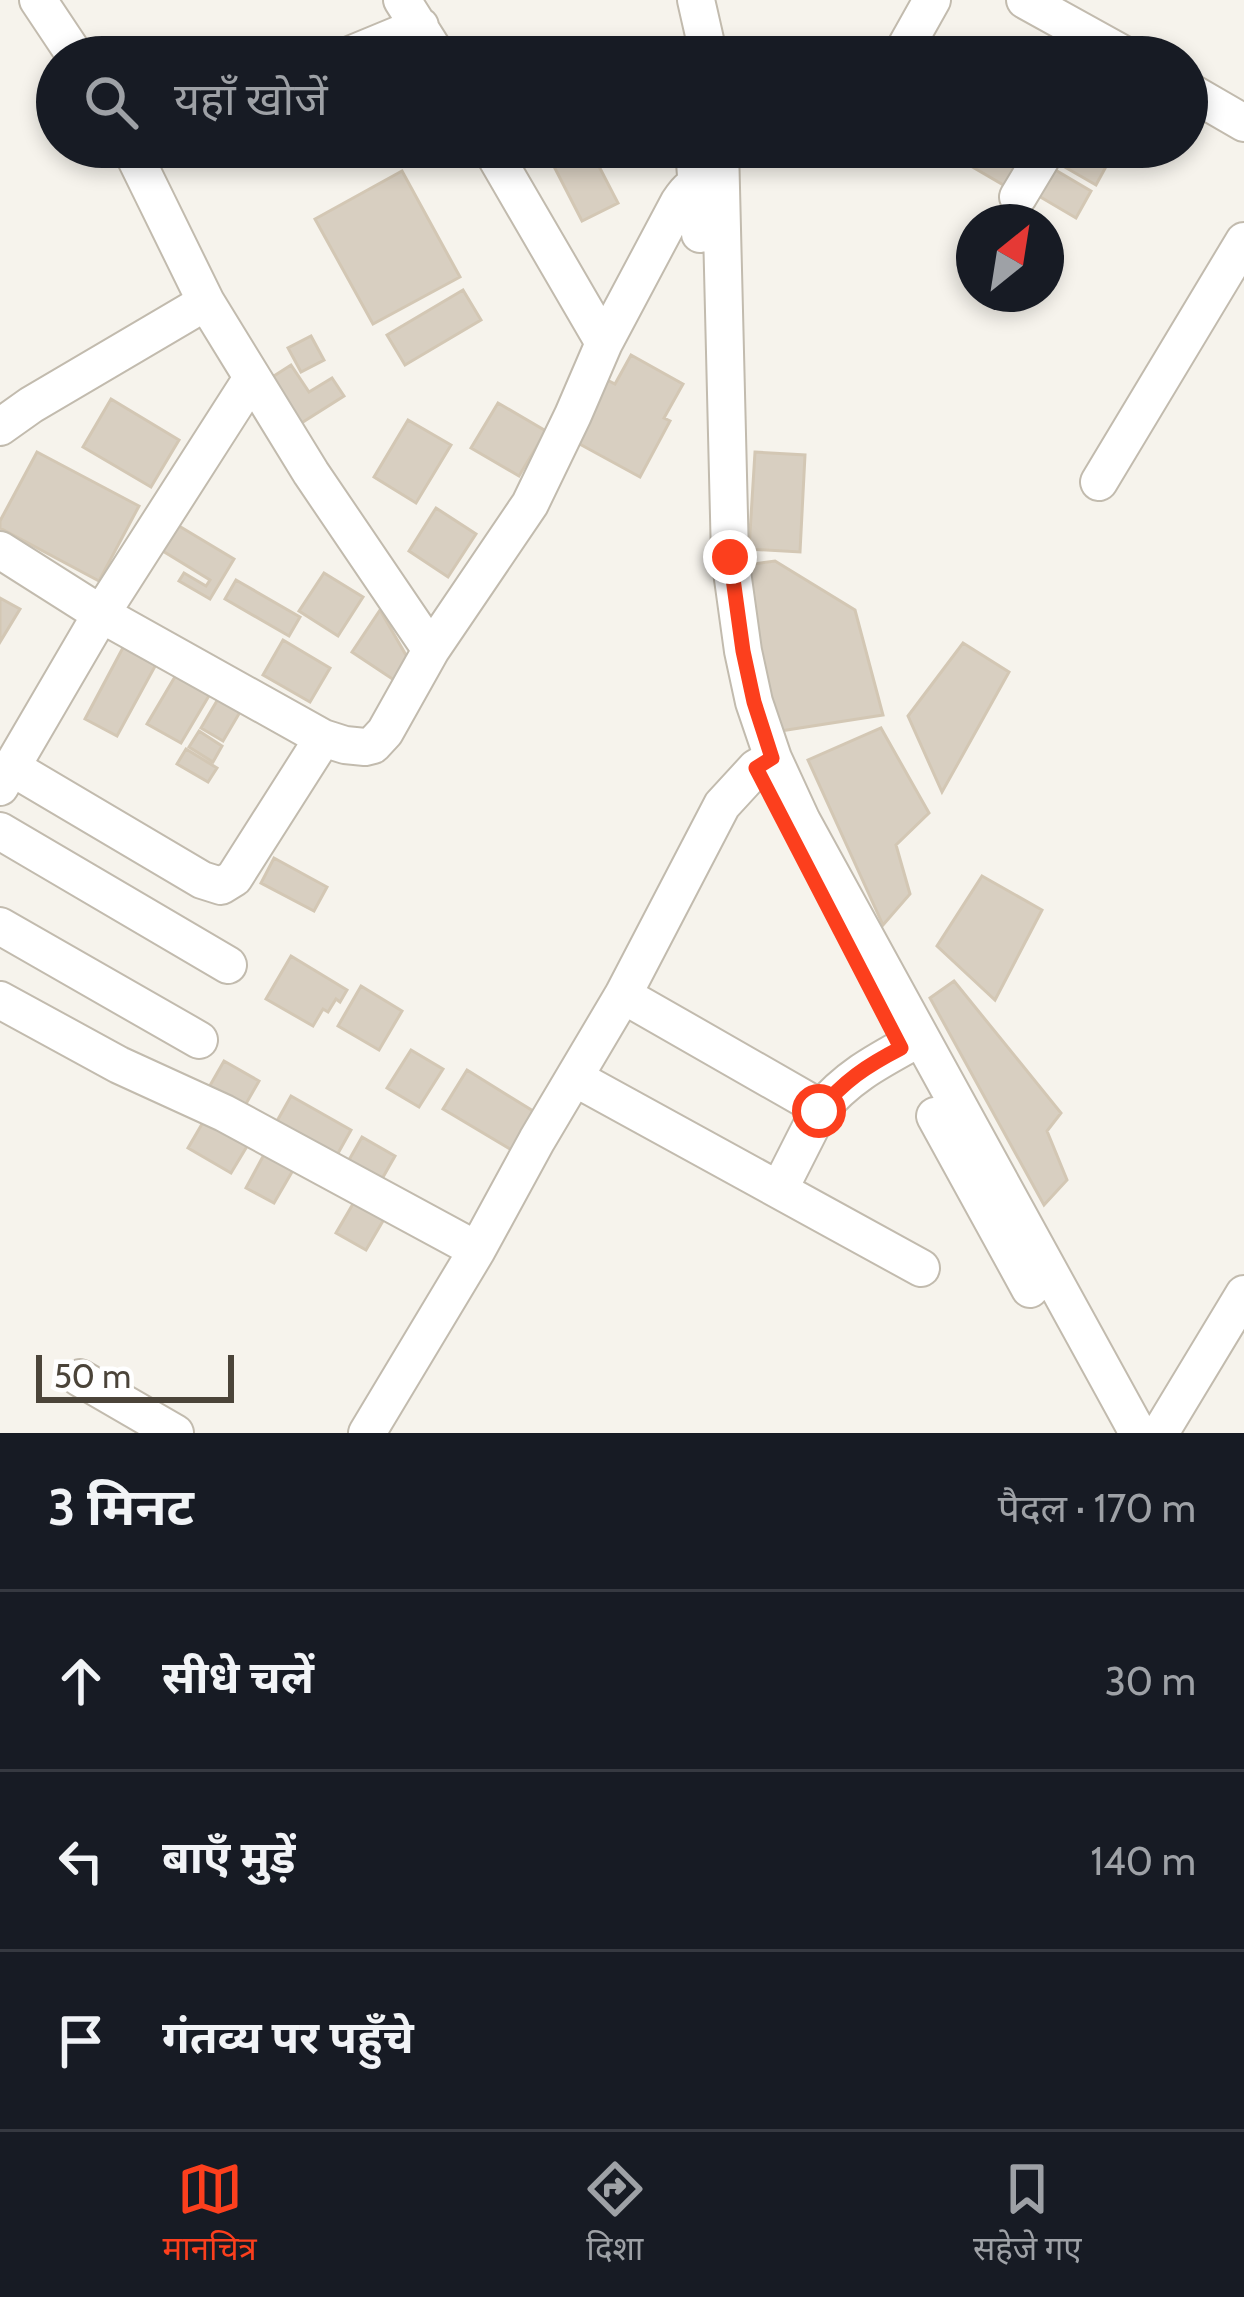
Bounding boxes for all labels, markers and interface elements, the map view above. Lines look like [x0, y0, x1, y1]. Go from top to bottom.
search box [36, 36, 1208, 168]
icon: search [78, 69, 144, 135]
text: यहाँ खोजें [174, 72, 328, 126]
north arrow [956, 204, 1064, 312]
route end [703, 530, 757, 584]
route start [792, 1084, 846, 1138]
scale bar [36, 1349, 234, 1402]
text: 50 m [54, 1356, 131, 1396]
text: 3 मिनट [48, 1476, 194, 1538]
text: पैदल · 170 m [998, 1484, 1196, 1532]
icon: ahead [48, 1648, 114, 1714]
text: सीधे चलें [162, 1650, 314, 1704]
text: 30 m [1105, 1657, 1196, 1705]
icon: left [48, 1828, 114, 1894]
text: बाएँ मुड़ें [162, 1830, 296, 1884]
text: 140 m [1091, 1837, 1196, 1885]
icon: arrive [48, 2008, 114, 2074]
text: गंतव्य पर पहुँचे [162, 2010, 414, 2064]
tab: मानचित्र [163, 2156, 257, 2273]
tab: दिशा [582, 2156, 648, 2273]
tab: सहेजे गए [973, 2156, 1081, 2273]

